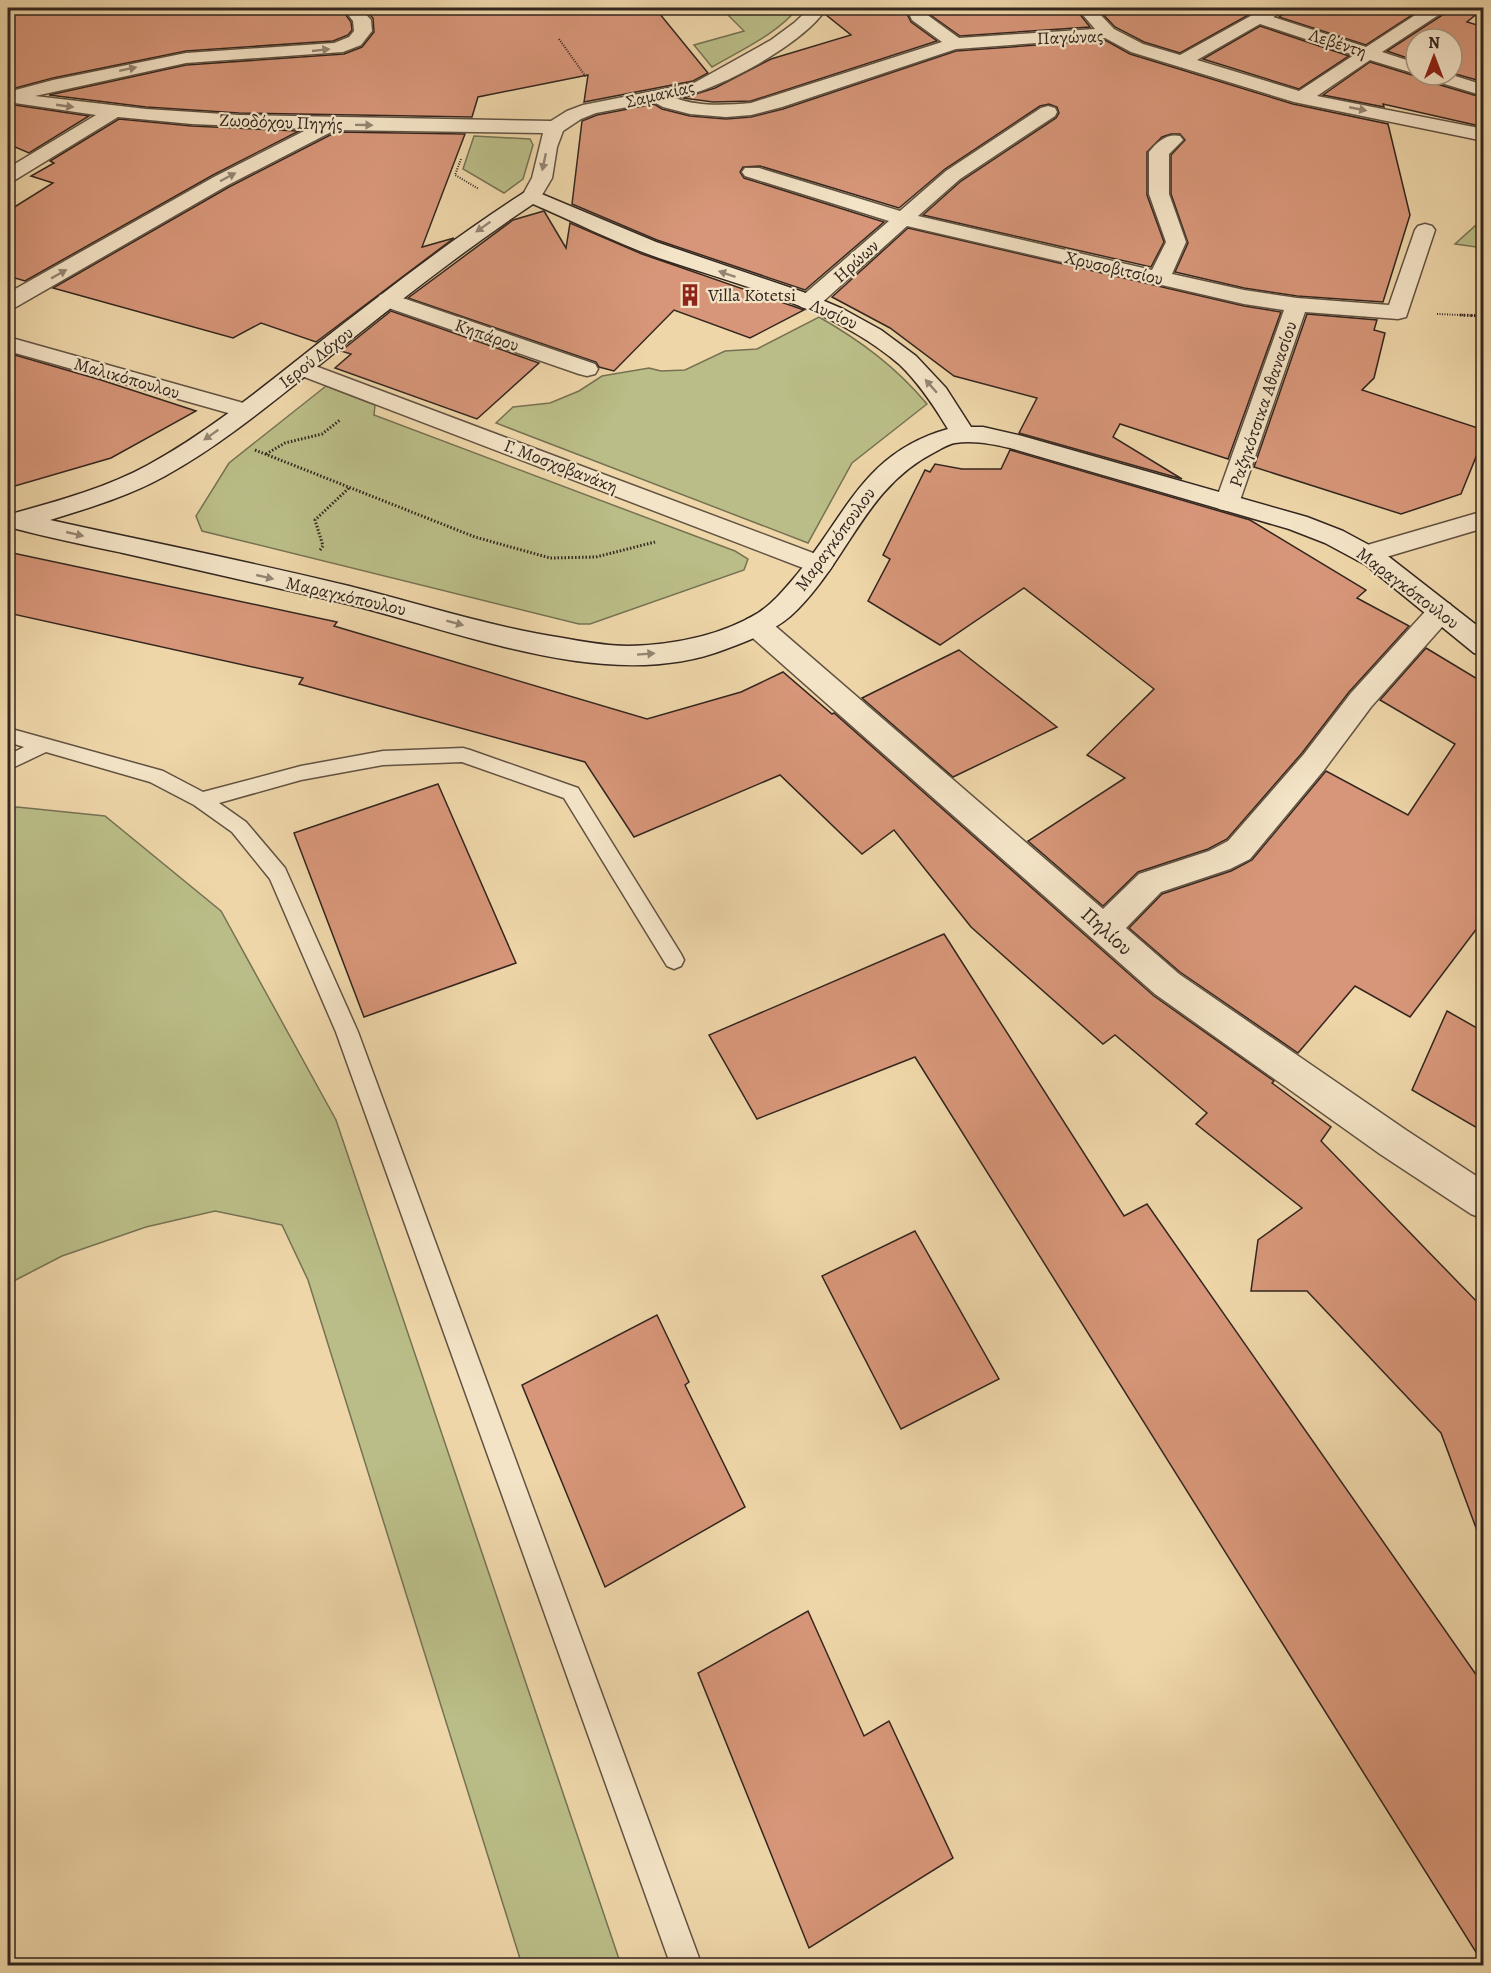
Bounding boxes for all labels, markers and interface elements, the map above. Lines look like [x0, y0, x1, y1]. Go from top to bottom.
street label: Λεβέντη [1305, 22, 1370, 64]
street label: Παγώνας [1036, 24, 1104, 50]
north arrow [1404, 27, 1464, 87]
text: N [1428, 32, 1440, 54]
one-way arrow [312, 45, 331, 55]
one-way arrow [118, 64, 137, 73]
street label: Σαμακίας [623, 74, 697, 114]
one-way arrow [56, 101, 75, 111]
one-way arrow [1349, 105, 1368, 114]
street label: Ζωοδόχου Πηγής [219, 108, 343, 136]
one-way arrow [355, 120, 374, 130]
one-way arrow [539, 152, 548, 171]
one-way arrow [220, 172, 237, 182]
one-way arrow [475, 221, 491, 233]
street label: Ηρώων [828, 234, 884, 288]
street label: Χρυσοβιτσίου [1062, 245, 1166, 291]
one-way arrow [51, 269, 68, 279]
one-way arrow [717, 269, 735, 278]
building icon: Villa Kotetsi [677, 282, 703, 308]
place label: Villa Kotetsi [707, 283, 796, 307]
street label: Λυσίου [805, 292, 862, 335]
street label: Κηπάρου [452, 313, 522, 357]
street label: Ραζηκότσικα Αθανασίου [1223, 318, 1303, 490]
street label: Ιερού Λόχου [274, 320, 358, 394]
street label: Μαλικόπουλου [71, 351, 183, 405]
one-way arrow [925, 379, 938, 394]
one-way arrow [204, 429, 220, 441]
street label: Γ. Μοσχοβανάκη [501, 433, 621, 499]
street label: Μαραγκόπουλου [789, 482, 881, 596]
one-way arrow [65, 530, 84, 540]
street label: Μαραγκόπουλου [1352, 541, 1464, 635]
street label: Μαραγκόπουλου [283, 570, 409, 622]
one-way arrow [256, 573, 275, 582]
one-way arrow [445, 618, 464, 628]
one-way arrow [636, 650, 655, 659]
street label: Πηλίου [1075, 900, 1139, 962]

